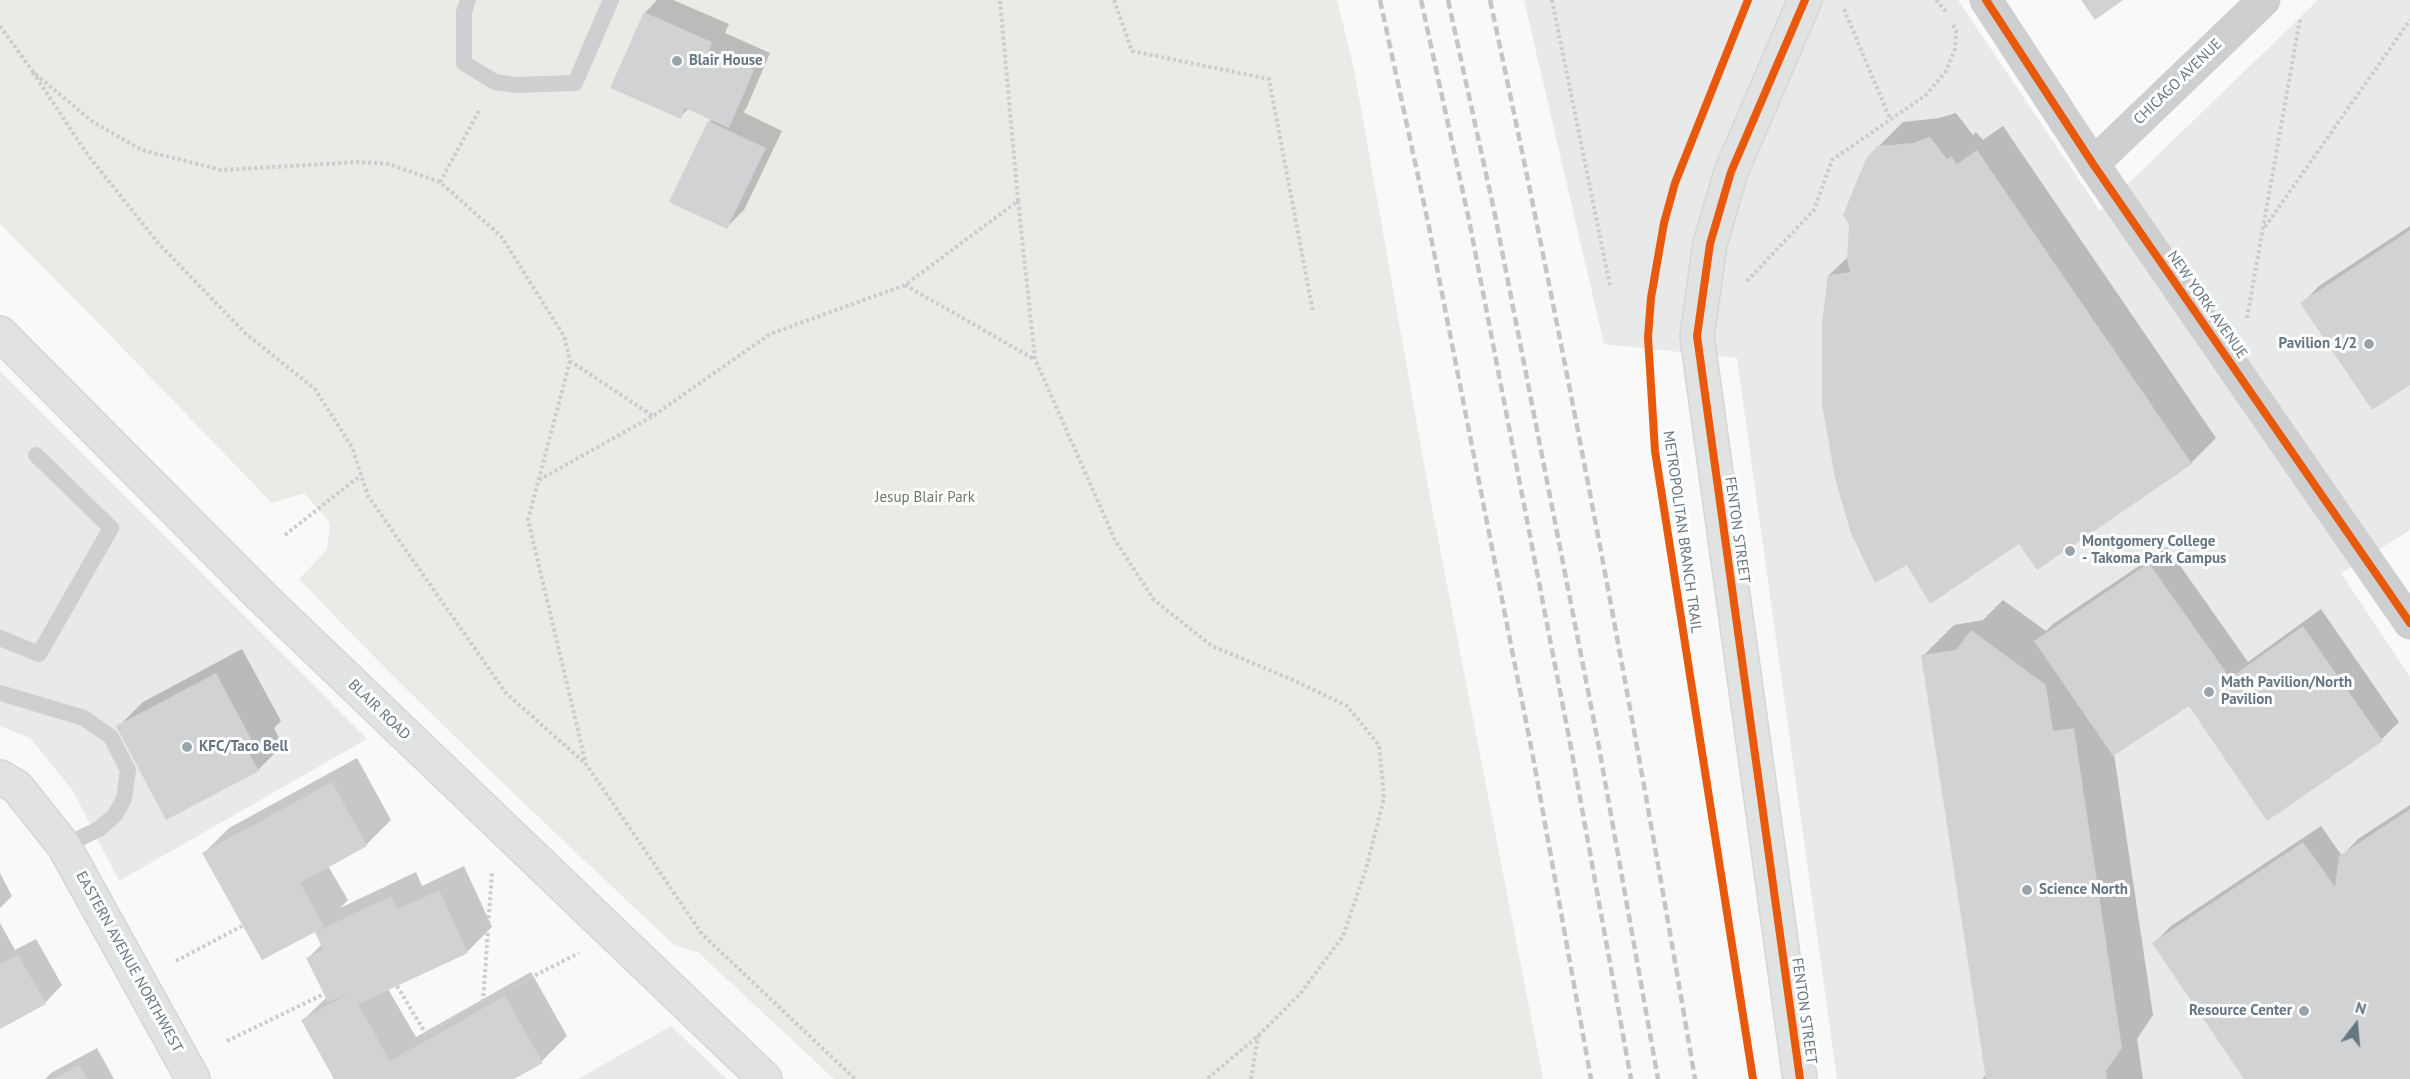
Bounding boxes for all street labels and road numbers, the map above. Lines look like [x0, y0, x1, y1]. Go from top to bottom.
street label: CHICAGO AVENUE [2130, 35, 2226, 129]
street label: NEW YORK AVENUE [2163, 248, 2251, 362]
street label: METROPOLITAN BRANCH TRAIL [1659, 430, 1705, 634]
street label: FENTON STREET [1721, 476, 1753, 584]
street label: BLAIR ROAD [344, 676, 414, 744]
street label: EASTERN AVENUE NORTHWEST [72, 868, 186, 1056]
street label: FENTON STREET [1788, 957, 1820, 1065]

